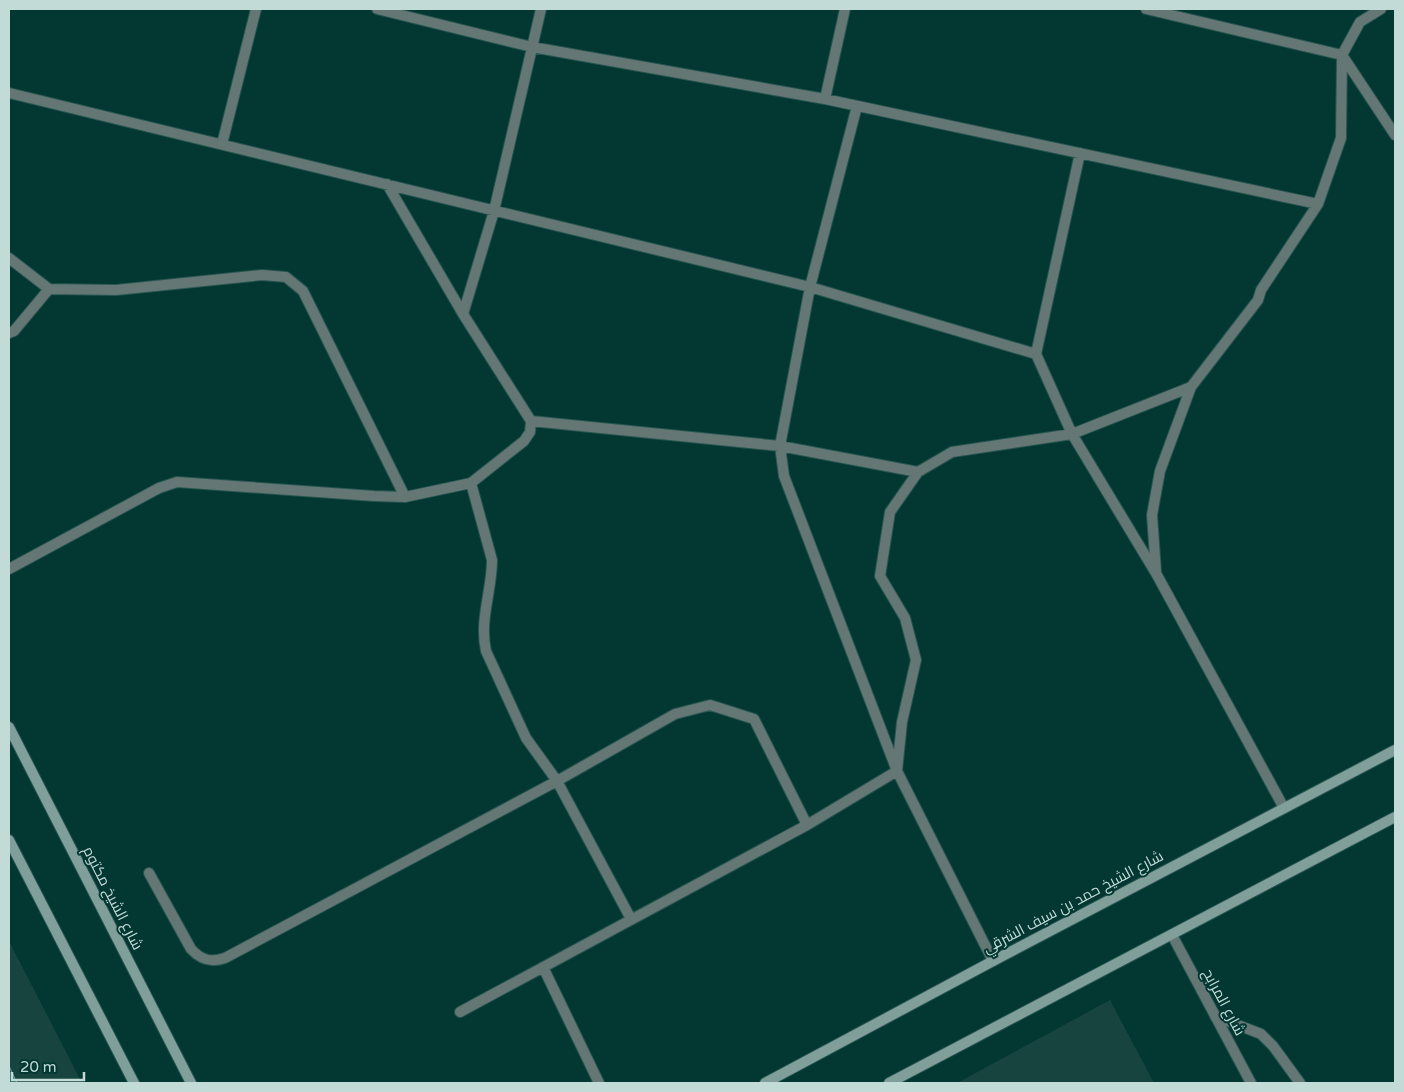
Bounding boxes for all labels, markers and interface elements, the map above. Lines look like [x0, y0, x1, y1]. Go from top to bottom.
street label: شارع الشيخ مكتوم [77, 843, 147, 954]
street label: شارع الشيخ حمد بن سيف الشرقي [980, 847, 1168, 960]
street label: شارع المرابح [1197, 965, 1249, 1039]
scale bar [12, 1050, 85, 1082]
text: 20 m [20, 1058, 57, 1076]

